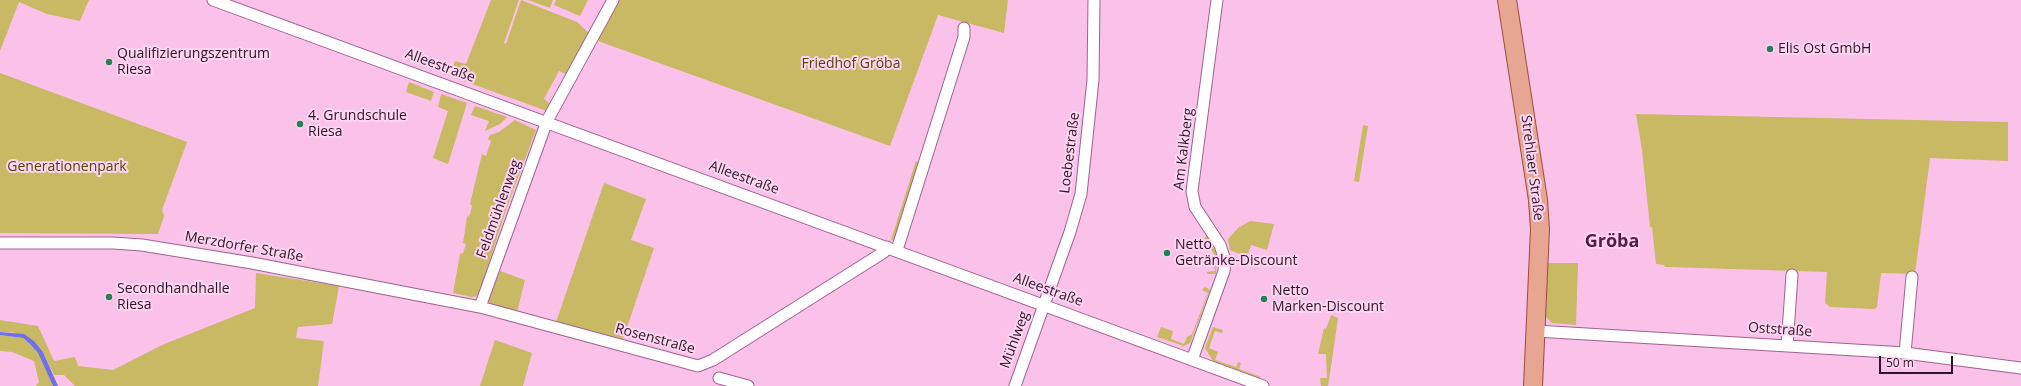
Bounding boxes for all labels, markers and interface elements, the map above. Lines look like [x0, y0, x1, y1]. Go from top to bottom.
place label: Elis Ost GmbH [1778, 41, 1871, 57]
marker: Elis Ost GmbH [1765, 44, 1775, 54]
place label: Qualifizierungszentrum Riesa [117, 46, 270, 78]
street label: Alleestraße [403, 46, 477, 86]
park label: Friedhof Gröba [802, 56, 900, 72]
marker: Qualifizierungszentrum Riesa [104, 57, 114, 67]
street label: Am Kalkberg [1171, 107, 1197, 191]
place label: 4. Grundschule Riesa [308, 108, 407, 140]
street label: Loebestraße [1057, 111, 1083, 195]
street label: Strehlaer Straße [1517, 114, 1547, 222]
marker: 4. Grundschule Riesa [295, 119, 305, 129]
street label: Feldmühlenweg [473, 157, 525, 261]
street label: Alleestraße [707, 158, 781, 198]
park label: Generationenpark [7, 159, 127, 175]
street label: Merzdorfer Straße [183, 228, 305, 266]
district label: Gröba [1585, 231, 1639, 253]
place label: Netto Getränke-Discount [1175, 237, 1297, 270]
marker: Netto Getränke-Discount [1162, 248, 1172, 258]
street label: Alleestraße [1011, 270, 1085, 310]
place label: Secondhandhalle Riesa [117, 281, 230, 314]
place label: Netto Marken-Discount [1272, 283, 1384, 316]
marker: Secondhandhalle Riesa [104, 292, 114, 302]
marker: Netto Marken-Discount [1259, 294, 1269, 304]
street label: Mühlweg [997, 309, 1033, 371]
street label: Oststraße [1747, 319, 1813, 341]
street label: Rosenstraße [613, 320, 697, 358]
scale bar [1881, 348, 1955, 374]
text: 50 m [1886, 354, 1914, 371]

